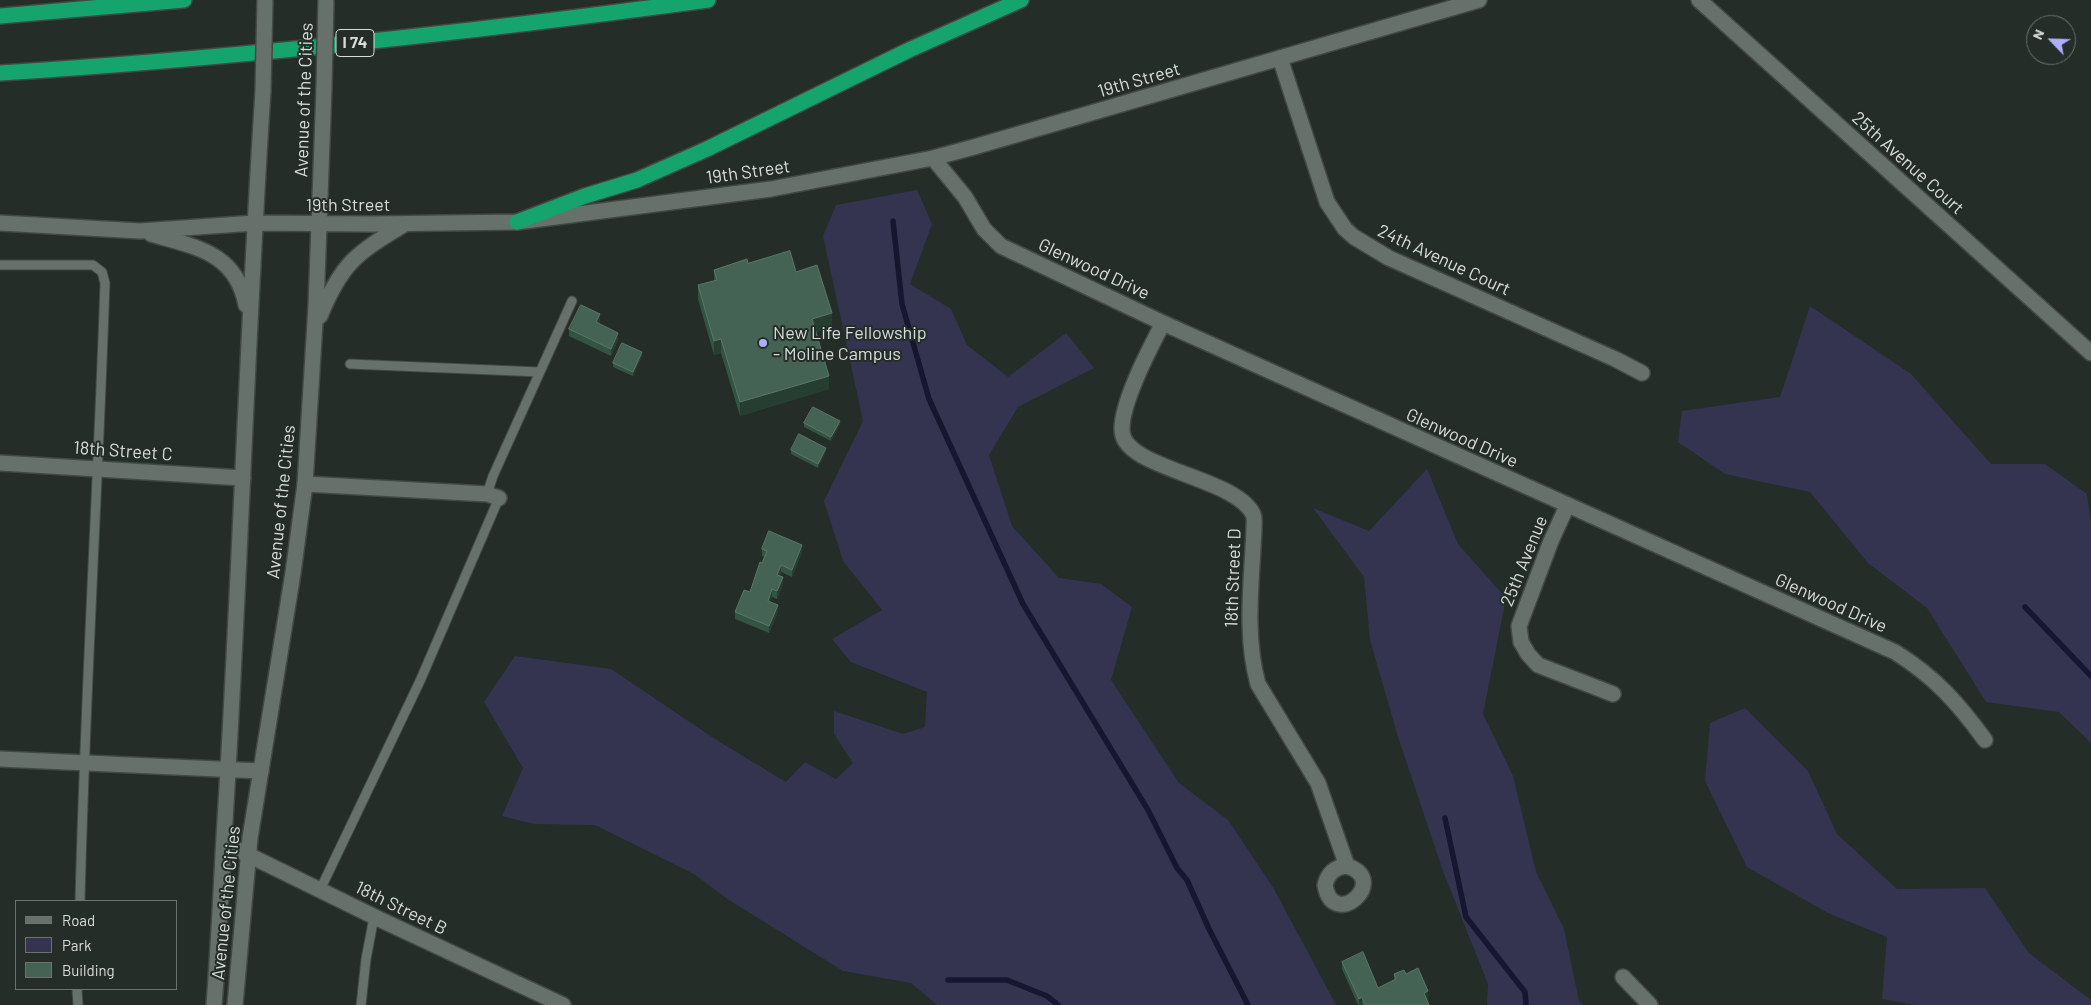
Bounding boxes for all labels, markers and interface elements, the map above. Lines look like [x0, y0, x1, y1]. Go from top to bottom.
north arrow [2026, 15, 2076, 65]
street label: Avenue of the Cities [291, 22, 317, 178]
text: N [2028, 26, 2047, 42]
road number: I 74 [336, 29, 374, 56]
street label: 19th Street [1095, 58, 1183, 102]
street label: 25th Avenue Court [1848, 107, 1968, 219]
street label: 19th Street [705, 155, 791, 189]
street label: 19th Street [306, 194, 390, 216]
street label: 24th Avenue Court [1374, 220, 1514, 300]
street label: Glenwood Drive [1035, 234, 1153, 304]
place label: New Life Fellowship - Moline Campus [773, 322, 927, 364]
marker: New Life Fellowship - Moline Campus [757, 337, 769, 349]
street label: Glenwood Drive [1403, 404, 1521, 472]
street label: Avenue of the Cities [262, 424, 300, 580]
street label: 18th Street C [73, 437, 173, 465]
street label: 25th Avenue [1496, 512, 1552, 610]
street label: 18th Street D [1220, 528, 1246, 628]
street label: Glenwood Drive [1772, 569, 1890, 637]
street label: Avenue of the Cities [207, 825, 245, 981]
street label: 18th Street B [352, 876, 450, 940]
legend [15, 900, 178, 990]
text: Road [62, 911, 95, 929]
text: Park [62, 936, 91, 954]
text: Building [62, 961, 115, 979]

